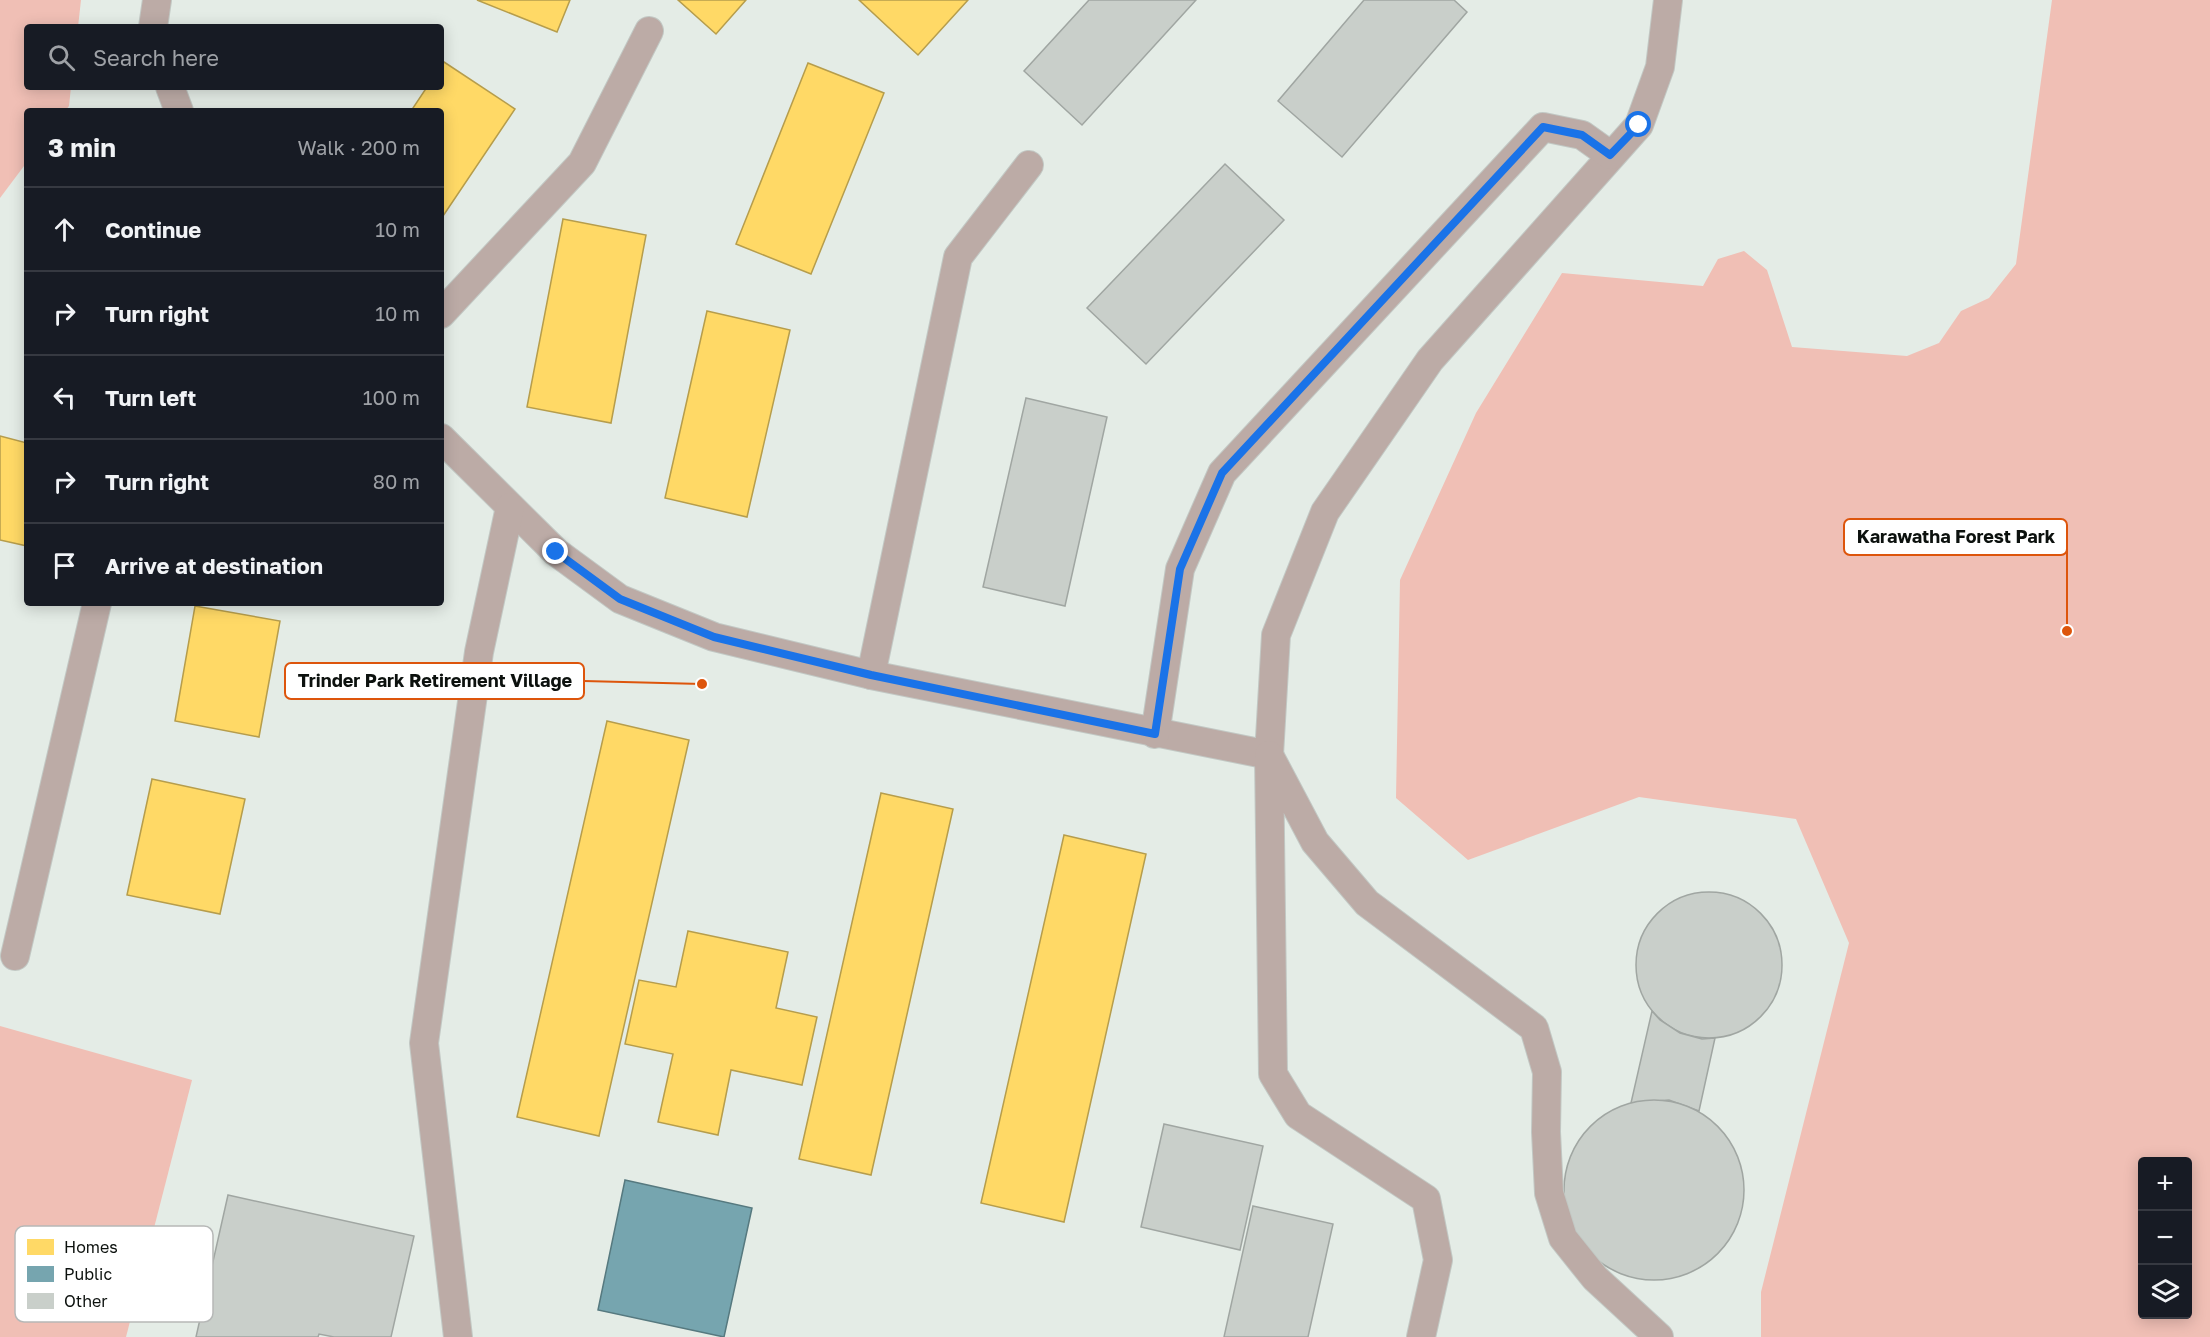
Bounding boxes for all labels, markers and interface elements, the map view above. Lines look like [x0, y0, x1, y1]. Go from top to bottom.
search box [24, 24, 444, 90]
icon: search [45, 41, 78, 74]
text: Search here [93, 44, 219, 71]
route start [1625, 111, 1651, 137]
text: 3 min [48, 132, 116, 163]
text: Walk · 200 m [298, 135, 420, 159]
icon: ahead [48, 213, 81, 246]
text: Continue [105, 216, 201, 243]
text: 10 m [375, 217, 420, 241]
icon: right [48, 297, 81, 330]
text: Turn right [105, 300, 209, 327]
text: 10 m [375, 301, 420, 325]
icon: left [48, 381, 81, 414]
text: Turn left [105, 384, 196, 411]
text: 100 m [363, 385, 420, 409]
icon: right [48, 465, 81, 498]
text: Turn right [105, 468, 209, 495]
text: 80 m [373, 469, 420, 493]
callout: Karawatha Forest Park [1844, 519, 2067, 555]
text: Karawatha Forest Park [1857, 525, 2056, 547]
route end [542, 538, 568, 564]
icon: arrive [48, 549, 81, 582]
text: Arrive at destination [105, 552, 323, 579]
callout: Trinder Park Retirement Village [285, 663, 584, 699]
text: Trinder Park Retirement Village [298, 669, 573, 691]
map controls [2138, 1157, 2192, 1319]
button: + [2138, 1157, 2192, 1211]
button: − [2138, 1211, 2192, 1265]
legend [15, 1226, 213, 1322]
text: Homes [64, 1237, 118, 1257]
text: Public [64, 1264, 112, 1284]
button: layers [2138, 1265, 2192, 1319]
text: Other [64, 1291, 108, 1311]

